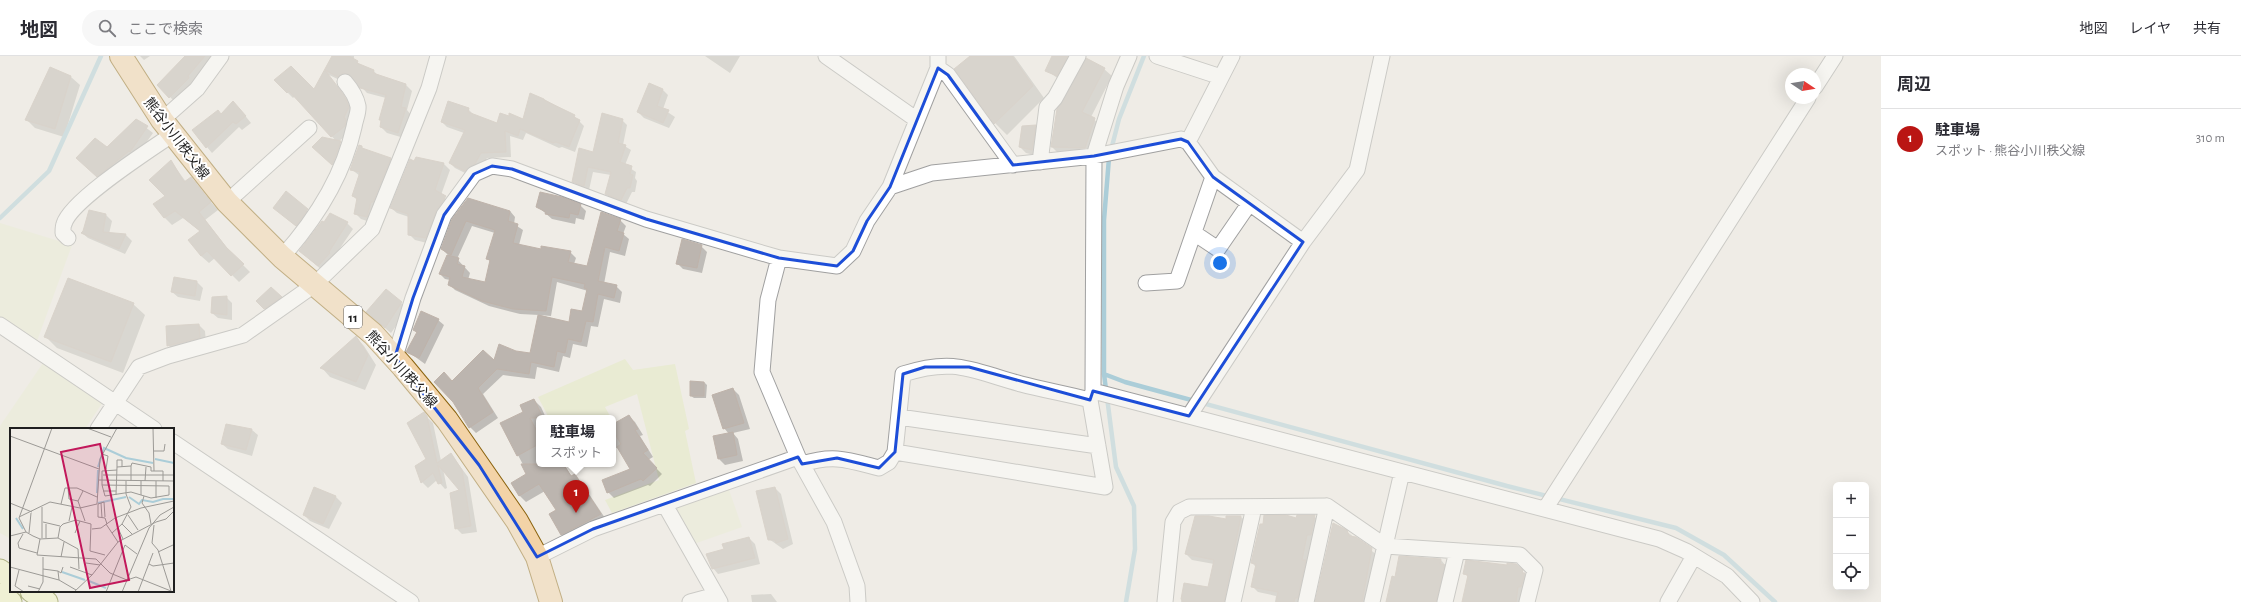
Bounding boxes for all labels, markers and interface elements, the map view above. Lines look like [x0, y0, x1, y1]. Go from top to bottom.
search box [82, 10, 362, 46]
icon: search [96, 17, 118, 39]
text: 地図 [20, 21, 58, 40]
text: ここで検索 [128, 22, 203, 37]
text: 地図 [2079, 22, 2107, 36]
text: レイヤ [2129, 22, 2171, 36]
text: 共有 [2193, 22, 2221, 36]
north arrow [1785, 68, 1821, 104]
text: 周辺 [1897, 76, 1931, 93]
street label: 熊谷小川秩父線 [141, 94, 213, 182]
text: 駐車場 [1935, 123, 1980, 138]
text: 1 [1908, 132, 1912, 145]
text: 310 m [2196, 132, 2225, 145]
text: スポット · 熊谷小川秩父線 [1935, 145, 2085, 158]
your location [1210, 253, 1230, 273]
road number: 11 [344, 306, 362, 328]
street label: 熊谷小川秩父線 [363, 327, 441, 411]
popup [536, 415, 616, 467]
text: 駐車場 [550, 425, 595, 440]
inset map [10, 428, 174, 592]
text: スポット [550, 447, 602, 460]
pin: 1 [563, 480, 589, 513]
map controls [1833, 482, 1869, 590]
button: + [1833, 482, 1869, 518]
button: − [1833, 518, 1869, 554]
button: locate [1833, 554, 1869, 590]

